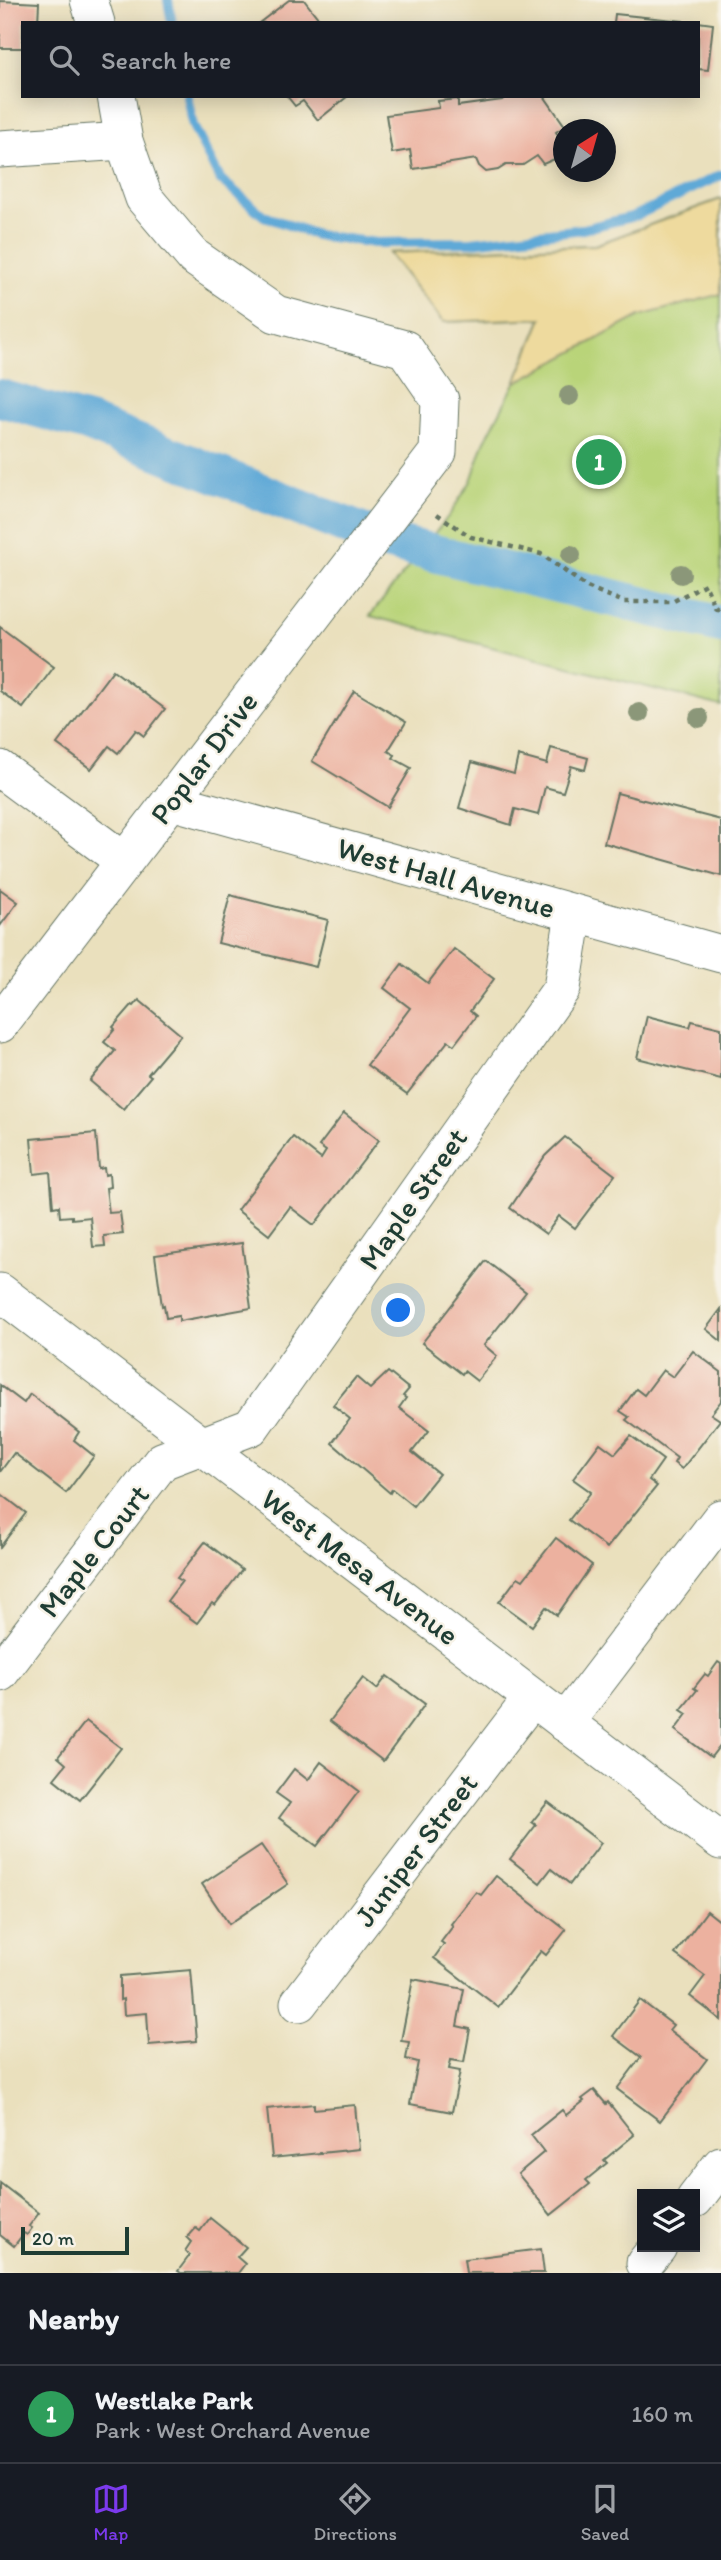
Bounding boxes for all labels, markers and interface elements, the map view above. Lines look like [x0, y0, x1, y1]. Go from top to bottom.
search box [21, 21, 700, 98]
icon: search [45, 41, 83, 79]
text: Search here [101, 44, 231, 76]
north arrow [553, 119, 616, 182]
pin: 1 [576, 436, 622, 488]
street label: Poplar Drive [142, 684, 266, 832]
street label: West Hall Avenue [333, 829, 559, 926]
street label: Maple Street [350, 1121, 475, 1277]
your location [381, 1293, 415, 1327]
street label: Maple Court [30, 1477, 157, 1625]
street label: West Mesa Avenue [254, 1480, 467, 1653]
street label: Juniper Street [346, 1766, 485, 1934]
map controls [637, 2189, 700, 2252]
button: layers [637, 2189, 700, 2252]
scale bar [21, 2224, 130, 2256]
text: 20 m [32, 2227, 74, 2250]
text: Nearby [28, 2300, 119, 2337]
text: Westlake Park [95, 2384, 253, 2416]
text: 1 [46, 2400, 56, 2428]
text: 160 m [631, 2400, 693, 2428]
text: Park · West Orchard Avenue [95, 2416, 370, 2444]
tab: Map [92, 2480, 130, 2545]
tab: Directions [313, 2480, 397, 2545]
tab: Saved [581, 2480, 629, 2545]

